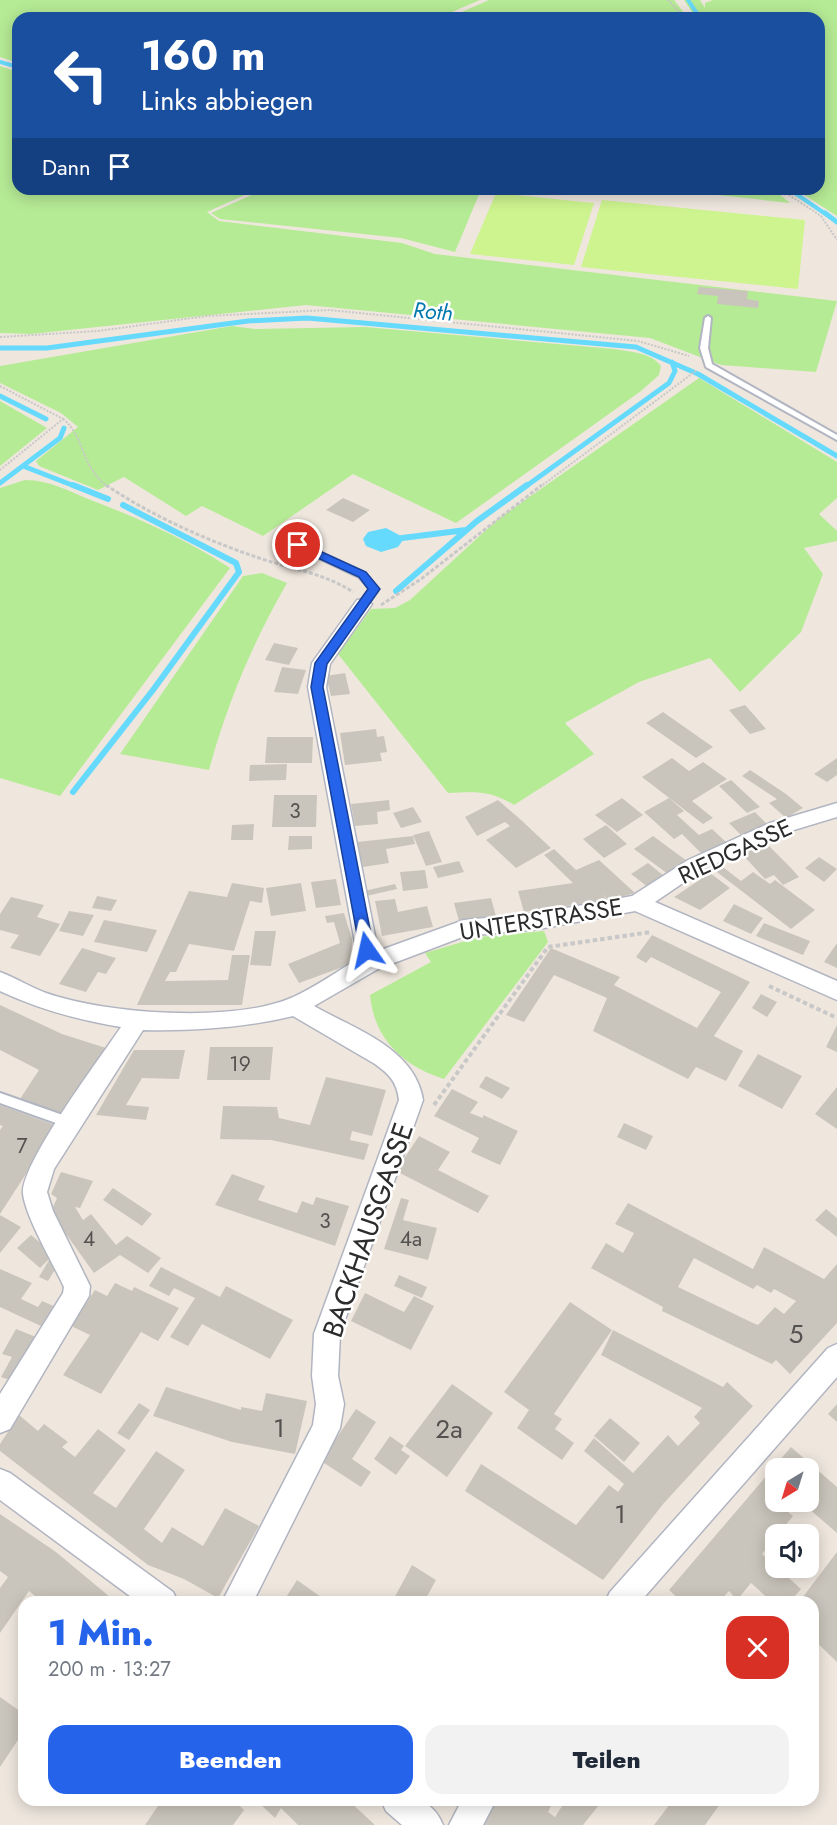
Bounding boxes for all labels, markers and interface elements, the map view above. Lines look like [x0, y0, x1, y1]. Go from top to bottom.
text: 160 m [141, 25, 265, 86]
icon: left [42, 36, 120, 114]
text: Links abbiegen [141, 81, 313, 120]
icon: arrive [103, 150, 136, 183]
text: Dann [42, 151, 91, 183]
water label: Roth [412, 293, 454, 329]
pin [272, 519, 323, 570]
icon: arrive [281, 528, 314, 561]
house number: 3 [289, 796, 301, 826]
street label: RIEDGASSE [672, 809, 798, 893]
street label: UNTERSTRASSE [457, 889, 625, 949]
position arrow [335, 918, 399, 982]
house number: 19 [229, 1049, 251, 1079]
street label: BACKHAUSGASSE [312, 1117, 424, 1343]
house number: 7 [16, 1131, 28, 1161]
house number: 3 [319, 1206, 331, 1236]
house number: 4 [83, 1224, 95, 1254]
house number: 4a [400, 1224, 422, 1254]
house number: 5 [789, 1315, 803, 1353]
house number: 1 [273, 1409, 285, 1447]
house number: 2a [435, 1410, 463, 1448]
north arrow [765, 1458, 819, 1512]
map controls [765, 1458, 819, 1578]
house number: 1 [614, 1495, 626, 1533]
button: sound [765, 1524, 819, 1578]
text: 1 Min. [48, 1606, 154, 1658]
button: close [726, 1616, 789, 1679]
text: 200 m · 13:27 [48, 1655, 171, 1684]
button: Beenden [48, 1725, 413, 1794]
button: Teilen [425, 1725, 789, 1794]

